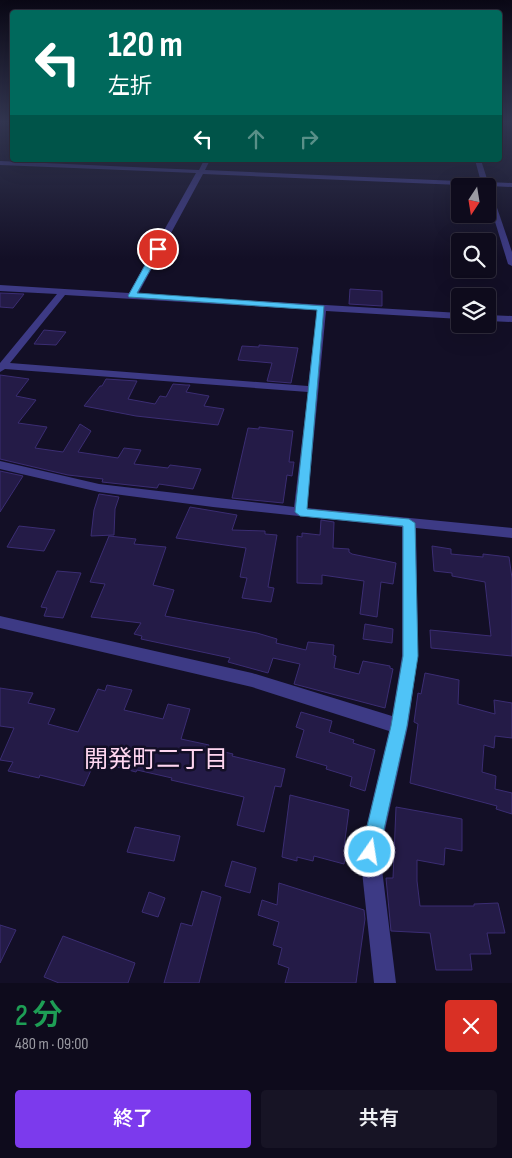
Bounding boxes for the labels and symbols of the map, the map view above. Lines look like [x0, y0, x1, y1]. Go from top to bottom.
north arrow [451, 178, 496, 222]
pin [137, 228, 179, 270]
district label: 開発町二丁目 [84, 745, 228, 774]
position arrow [343, 825, 395, 877]

